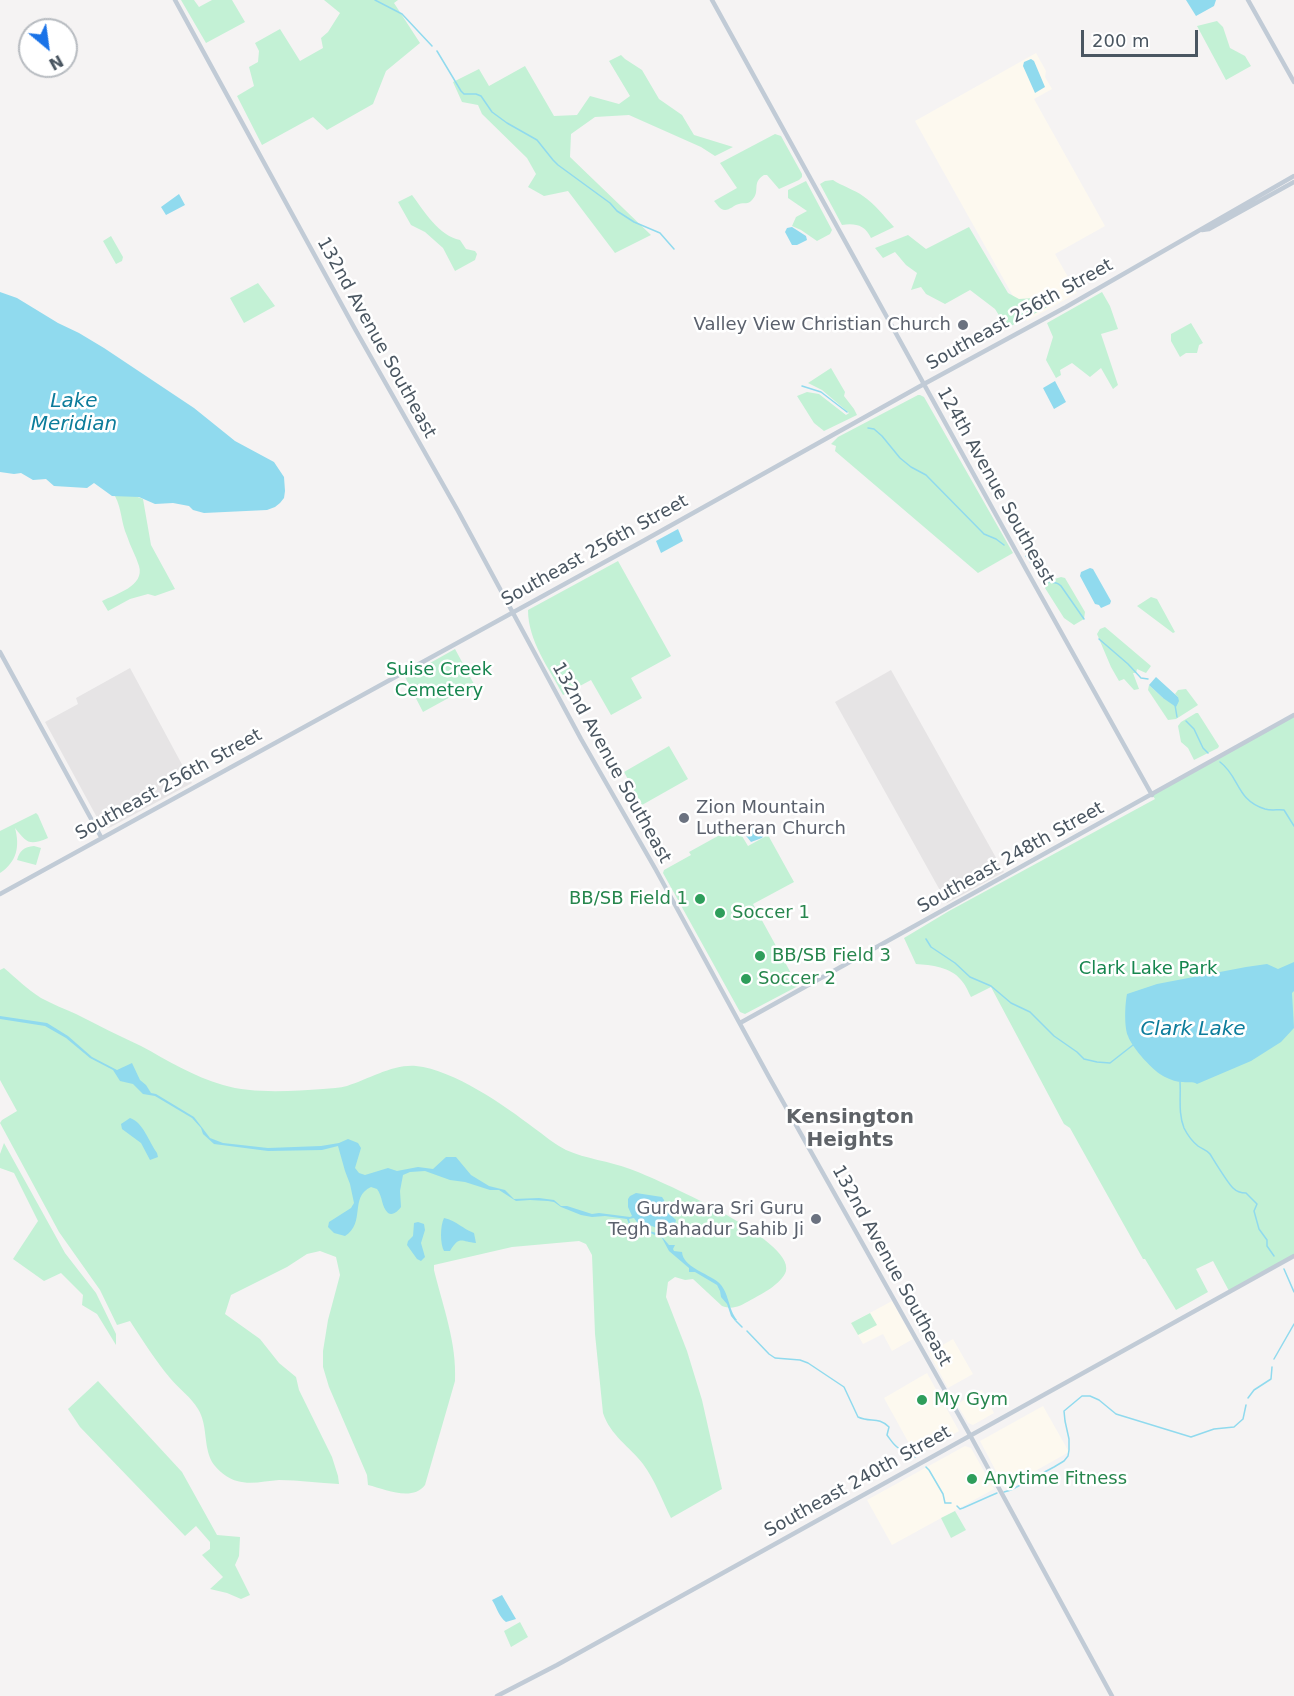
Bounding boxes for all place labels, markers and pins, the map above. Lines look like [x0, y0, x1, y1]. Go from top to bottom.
place label: Valley View Christian Church [693, 314, 951, 336]
marker: Valley View Christian Church [956, 318, 970, 332]
place label: Zion Mountain Lutheran Church [696, 797, 846, 840]
marker: Zion Mountain Lutheran Church [677, 811, 691, 825]
place label: BB/SB Field 1 [569, 888, 688, 910]
marker: BB/SB Field 1 [693, 892, 707, 906]
place label: Soccer 1 [732, 902, 810, 924]
marker: Soccer 1 [713, 906, 727, 920]
place label: BB/SB Field 3 [772, 945, 891, 967]
marker: BB/SB Field 3 [753, 949, 767, 963]
place label: Soccer 2 [758, 968, 836, 990]
marker: Soccer 2 [739, 972, 753, 986]
place label: Gurdwara Sri Guru Tegh Bahadur Sahib Ji [608, 1198, 804, 1240]
marker: Gurdwara Sri Guru Tegh Bahadur Sahib Ji [809, 1212, 823, 1226]
place label: My Gym [934, 1389, 1008, 1411]
marker: My Gym [915, 1393, 929, 1407]
place label: Anytime Fitness [984, 1468, 1127, 1490]
marker: Anytime Fitness [965, 1472, 979, 1486]

